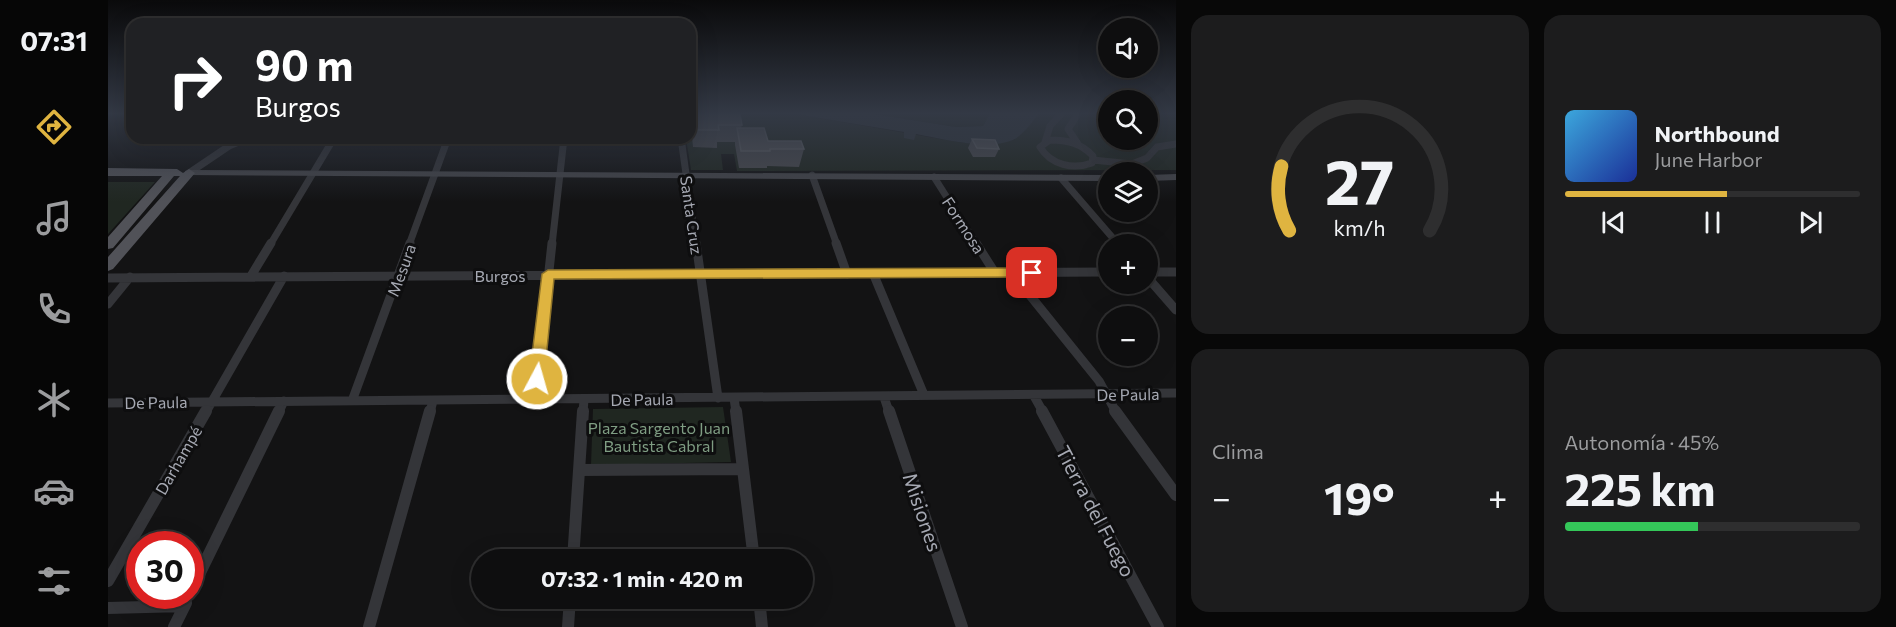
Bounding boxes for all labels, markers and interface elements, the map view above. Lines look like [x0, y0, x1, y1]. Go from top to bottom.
map controls [1098, 18, 1158, 366]
button: sound [1098, 18, 1158, 78]
text: 07:31 [20, 24, 88, 57]
text: 90 m [255, 38, 354, 90]
icon: right [156, 42, 234, 120]
text: Burgos [255, 90, 341, 123]
button: search [1098, 90, 1158, 150]
icon: directions [33, 106, 75, 148]
text: Northbound [1655, 120, 1780, 147]
text: 27 [1325, 143, 1394, 219]
text: June Harbor [1655, 147, 1763, 171]
button: layers [1098, 162, 1158, 222]
street label: Santa Cruz [677, 174, 707, 256]
street label: Formosa [939, 193, 989, 257]
icon: music [33, 197, 75, 239]
icon: previous [1597, 206, 1630, 239]
icon: pause [1696, 206, 1729, 239]
icon: next [1794, 206, 1827, 239]
text: km/h [1334, 215, 1386, 241]
button: + [1098, 234, 1158, 294]
street label: Mesura [383, 241, 419, 299]
pin [1006, 247, 1057, 298]
icon: arrive [1015, 256, 1048, 289]
street label: Burgos [475, 266, 525, 285]
icon: phone [33, 288, 75, 330]
button: − [1098, 306, 1158, 366]
position arrow [505, 347, 569, 411]
icon: climate [33, 379, 75, 421]
street label: De Paula [1096, 384, 1160, 404]
street label: De Paula [610, 389, 674, 409]
street label: De Paula [124, 392, 188, 412]
park label: Plaza Sargento Juan Bautista Cabral [588, 418, 730, 455]
street label: Darhampé [151, 422, 205, 498]
text: Autonomía · 45% [1565, 430, 1719, 454]
text: Clima [1212, 439, 1264, 463]
street label: Tierra del Fuego [1051, 441, 1141, 581]
text: 225 km [1565, 460, 1716, 515]
text: 19° [1324, 469, 1395, 524]
icon: car [33, 470, 75, 512]
street label: Misiones [898, 470, 948, 554]
text: − [1212, 476, 1231, 517]
text: + [1488, 476, 1507, 517]
speed limit sign: 30 [126, 531, 204, 609]
icon: filters [33, 560, 75, 602]
text: 07:32 · 1 min · 420 m [541, 565, 743, 592]

